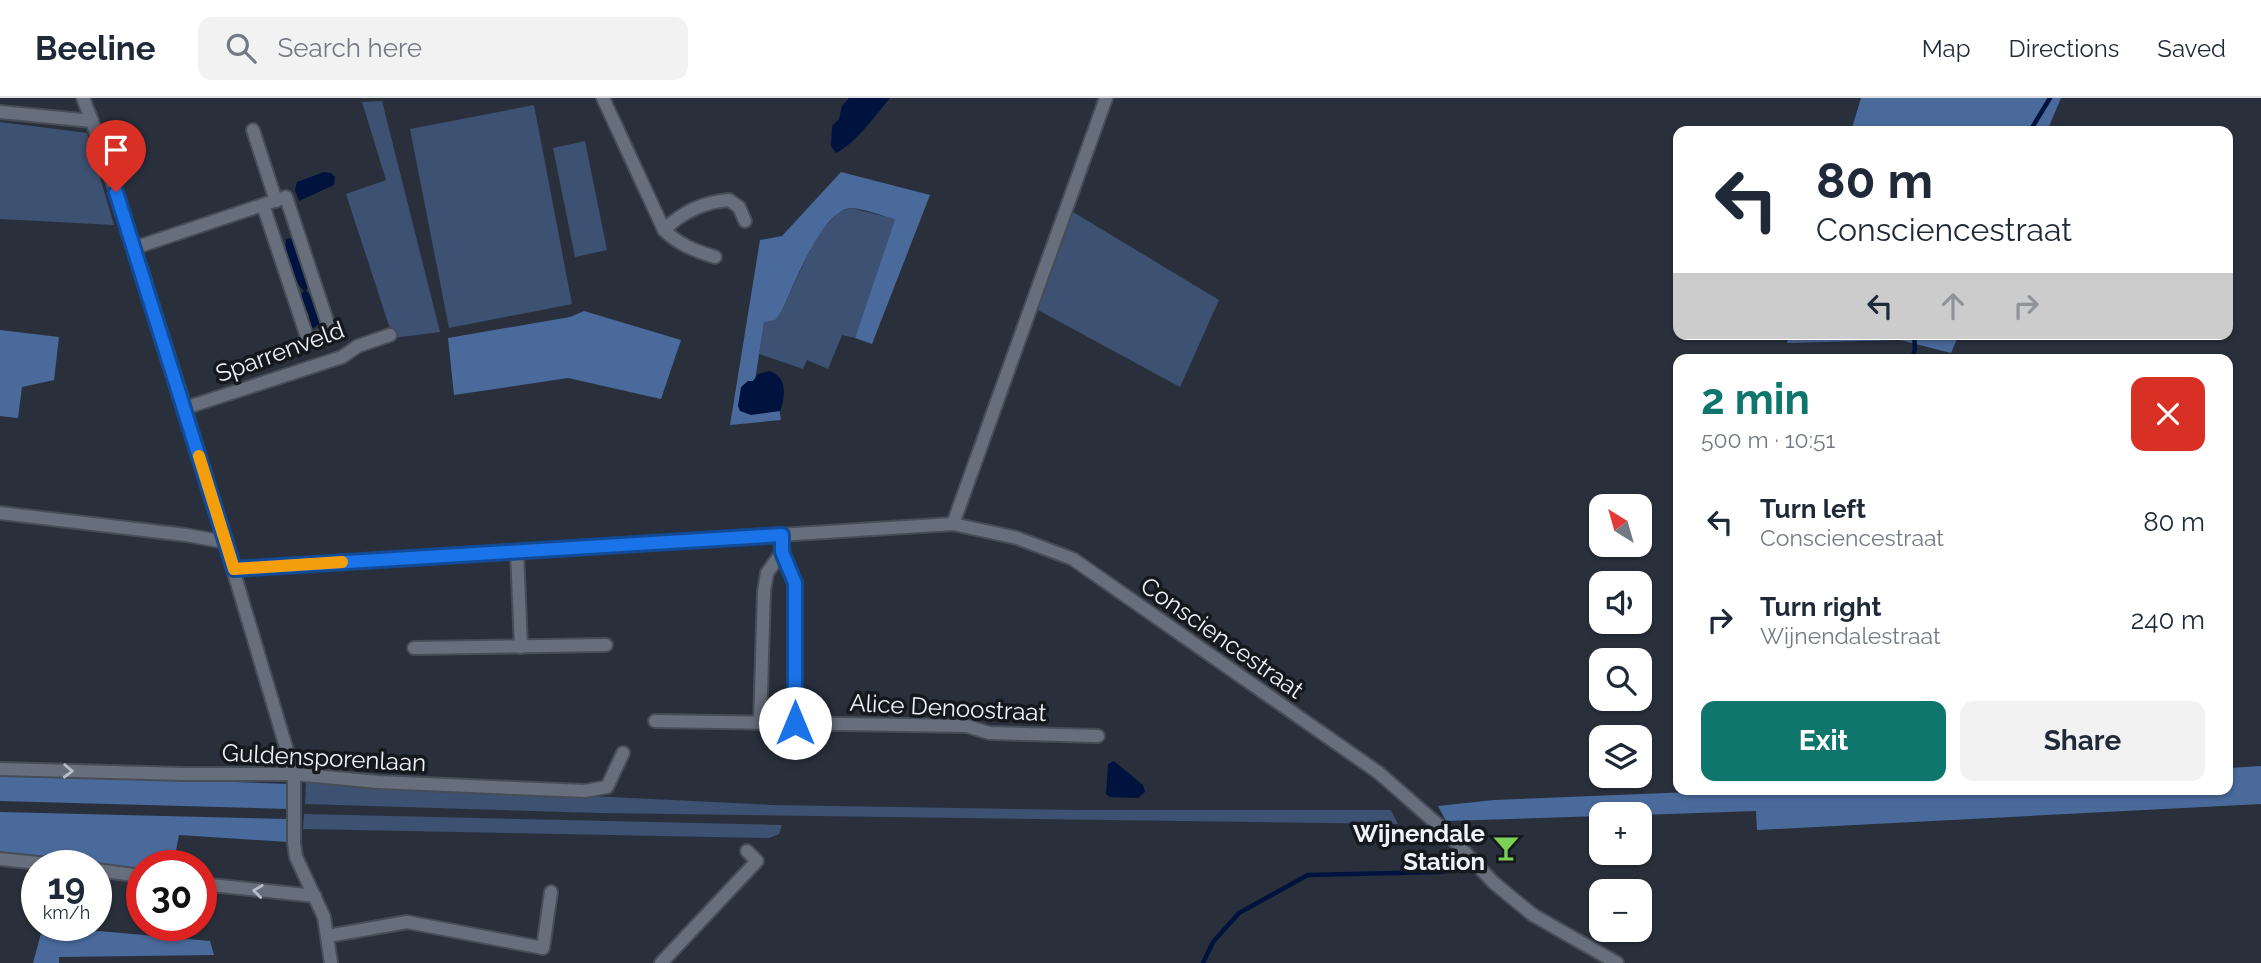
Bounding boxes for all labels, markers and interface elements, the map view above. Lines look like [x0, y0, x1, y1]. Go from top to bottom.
search box [198, 17, 688, 80]
text: Beeline [35, 29, 156, 68]
icon: search [222, 29, 260, 67]
text: Search here [278, 33, 422, 63]
text: Map [1922, 34, 1971, 63]
text: Directions [2009, 34, 2119, 63]
text: Saved [2157, 34, 2226, 63]
pin [86, 120, 146, 192]
icon: arrive [97, 131, 135, 169]
text: 80 m [1816, 152, 1933, 209]
icon: left [1701, 154, 1792, 245]
text: Consciencestraat [1816, 211, 2072, 248]
icon: left [1861, 287, 1899, 325]
icon: ahead [1934, 287, 1972, 325]
icon: right [2007, 287, 2045, 325]
street label: Sparrenveld [212, 315, 348, 388]
text: 2 min [1701, 375, 1810, 424]
button: close [2131, 377, 2205, 451]
text: 500 m · 10:51 [1701, 426, 1835, 453]
north arrow [1589, 494, 1652, 556]
map controls [1589, 494, 1652, 942]
text: Turn left [1760, 494, 1866, 524]
icon: left [1701, 503, 1739, 541]
text: 80 m [2143, 507, 2205, 537]
text: Consciencestraat [1760, 524, 1944, 551]
street label: Consciencestraat [1135, 571, 1309, 705]
button: sound [1589, 571, 1652, 634]
text: Turn right [1760, 592, 1881, 622]
icon: right [1701, 601, 1739, 639]
text: 240 m [2131, 605, 2205, 635]
text: Wijnendalestraat [1760, 622, 1941, 649]
button: search [1589, 648, 1652, 711]
position arrow [758, 686, 832, 760]
street label: Alice Denoostraat [849, 688, 1047, 727]
button: Exit [1701, 701, 1946, 781]
button: Share [1960, 701, 2205, 781]
button: layers [1589, 725, 1652, 788]
street label: Guldensporenlaan [221, 738, 427, 777]
one-way arrow [63, 763, 74, 778]
button: + [1589, 802, 1652, 865]
place label: Wijnendale Station [1353, 819, 1485, 876]
bar icon: Wijnendale Station [1491, 833, 1521, 863]
speed limit sign: 30 [126, 850, 217, 941]
text: 19 [48, 866, 85, 907]
button: − [1589, 879, 1652, 942]
one-way arrow [252, 884, 264, 899]
text: km/h [43, 902, 90, 923]

